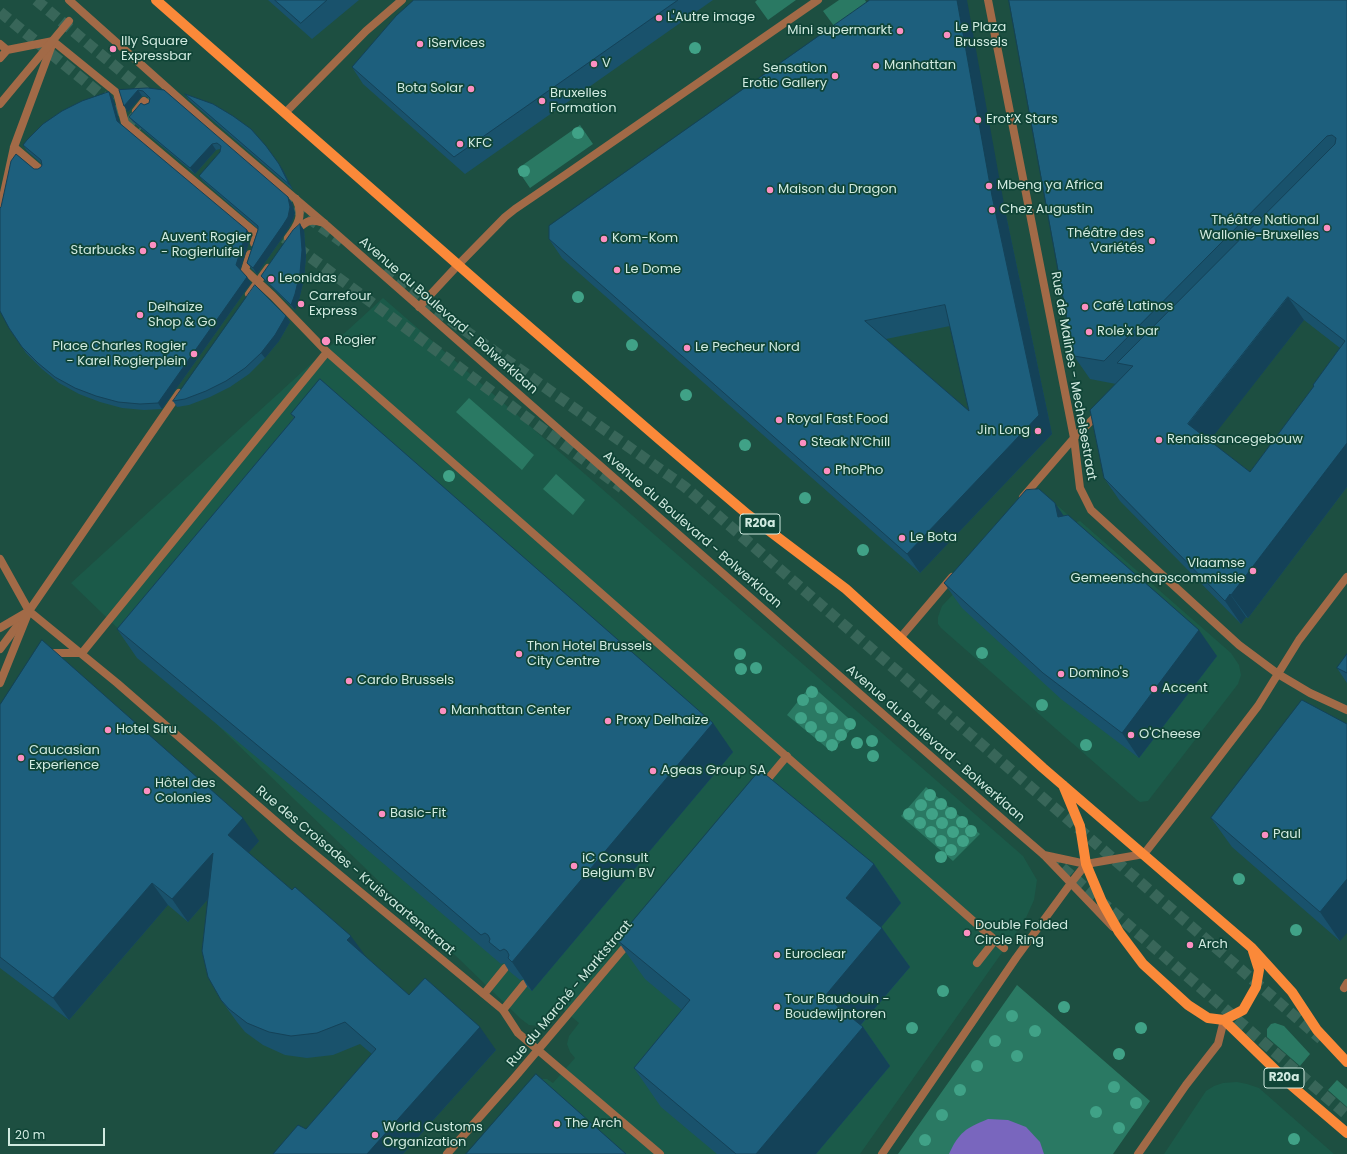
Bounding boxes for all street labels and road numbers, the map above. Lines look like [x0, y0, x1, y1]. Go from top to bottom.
street label: Avenue du Boulevard - Bolwerklaan [356, 234, 540, 398]
street label: Rue de Malines - Mechelsestraat [1047, 270, 1099, 482]
street label: Avenue du Boulevard - Bolwerklaan [600, 448, 784, 612]
road number: R20a [740, 514, 780, 534]
street label: Avenue du Boulevard - Bolwerklaan [843, 662, 1027, 826]
street label: Rue des Croisades - Kruisvaartenstraat [252, 783, 458, 959]
street label: Rue du Marché - Marktstraat [504, 918, 636, 1070]
road number: R20a [1264, 1068, 1304, 1088]

